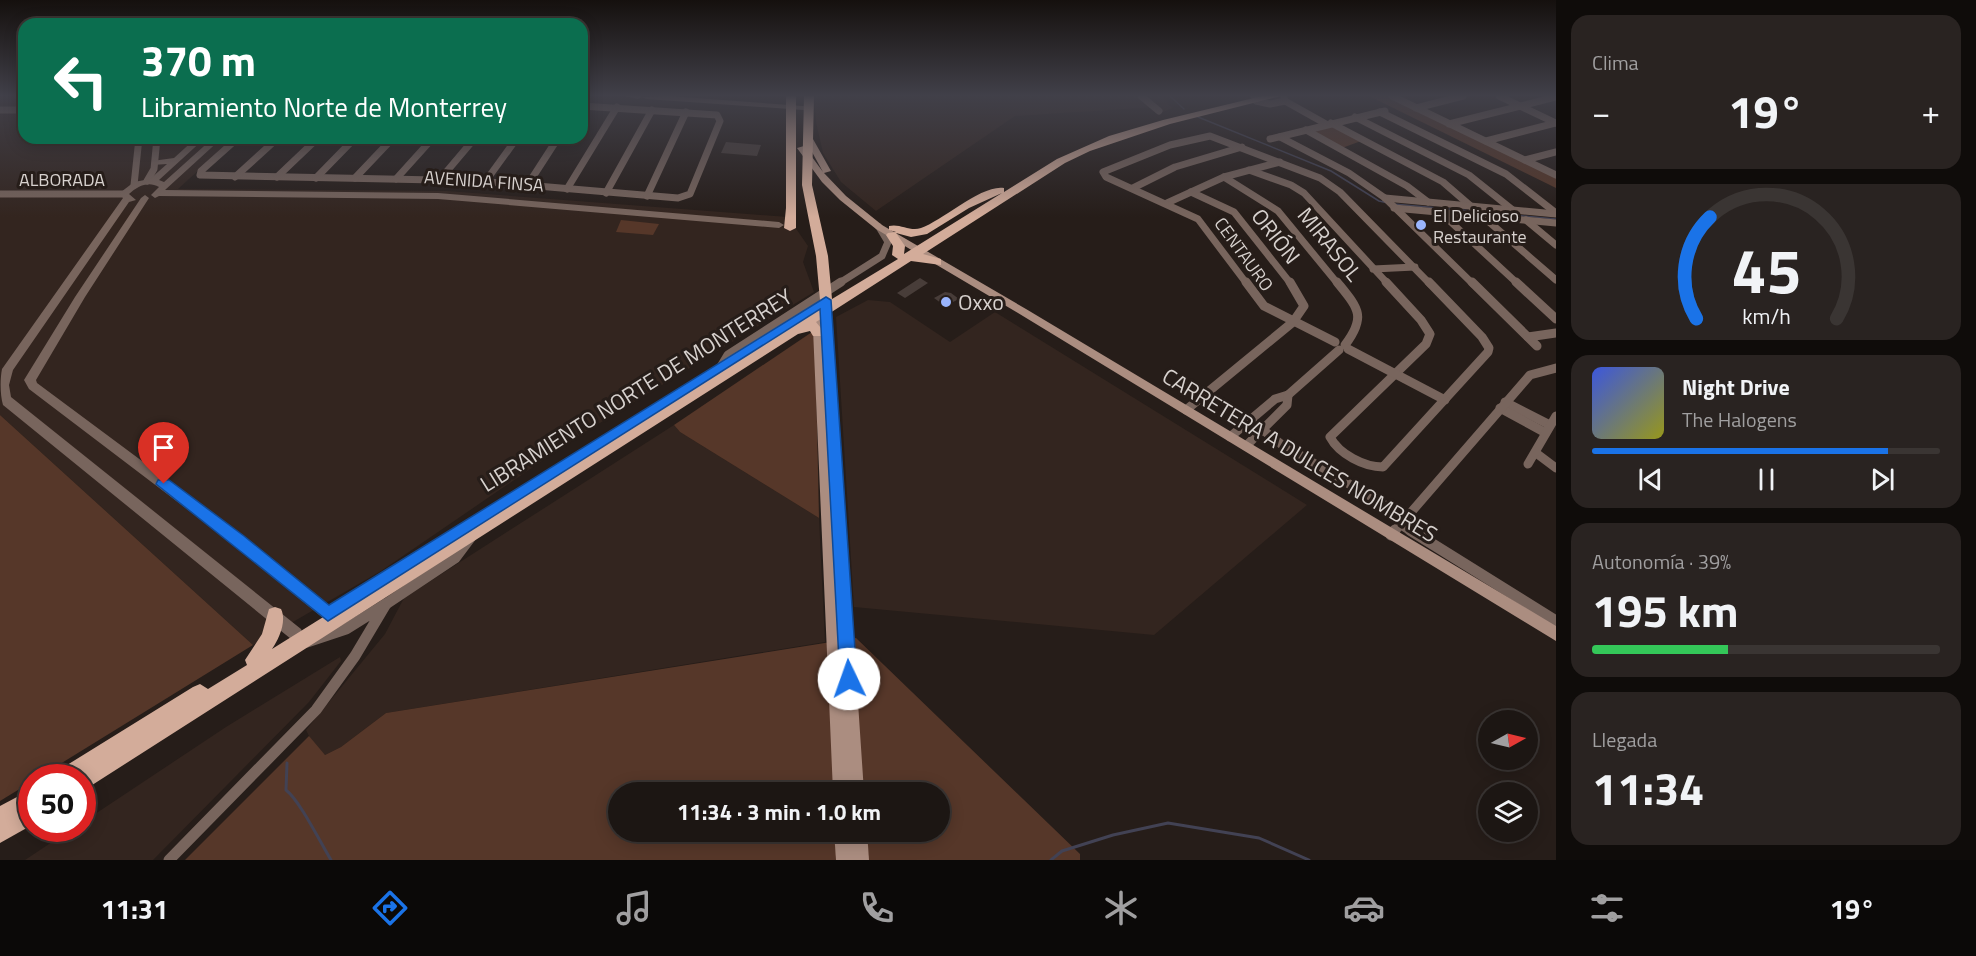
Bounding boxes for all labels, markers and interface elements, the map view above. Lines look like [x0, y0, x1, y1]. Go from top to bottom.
text: 370 m [141, 28, 256, 92]
icon: left [42, 42, 120, 120]
text: Clima [1592, 47, 1639, 78]
text: 19° [1728, 77, 1804, 145]
text: Libramiento Norte de Monterrey [141, 86, 507, 127]
text: − [1592, 87, 1610, 137]
text: + [1922, 87, 1940, 137]
street label: AVENIDA FINSA [423, 163, 545, 199]
street label: ALBORADA [19, 166, 105, 193]
street label: MIRASOL [1289, 199, 1371, 289]
street label: ORIÓN [1243, 201, 1309, 271]
place label: El Delicioso Restaurante [1433, 202, 1527, 250]
street label: CENTAURO [1208, 211, 1280, 297]
marker: El Delicioso Restaurante [1414, 218, 1428, 232]
text: 45 [1731, 222, 1801, 317]
street label: LIBRAMIENTO NORTE DE MONTERREY [473, 279, 799, 501]
place label: Oxxo [958, 285, 1004, 319]
marker: Oxxo [939, 295, 953, 309]
text: km/h [1742, 300, 1790, 332]
street label: CARRETERA A DULCES NOMBRES [1156, 359, 1444, 551]
text: Night Drive [1682, 370, 1790, 404]
text: The Halogens [1682, 404, 1797, 435]
pin [138, 422, 189, 484]
icon: arrive [147, 431, 180, 464]
icon: previous [1634, 463, 1667, 496]
icon: pause [1750, 463, 1783, 496]
icon: next [1866, 463, 1899, 496]
text: Autonomía · 39% [1592, 546, 1731, 577]
text: 195 km [1592, 576, 1738, 644]
position arrow [817, 647, 881, 711]
north arrow [1478, 710, 1538, 770]
map controls [1478, 710, 1538, 842]
text: Llegada [1592, 724, 1657, 755]
text: 11:34 [1592, 754, 1704, 822]
speed limit sign: 50 [18, 764, 96, 842]
button: layers [1478, 782, 1538, 842]
text: 11:34 · 3 min · 1.0 km [677, 795, 881, 829]
icon: directions [369, 887, 411, 929]
icon: music [613, 887, 655, 929]
icon: phone [856, 887, 898, 929]
icon: climate [1100, 887, 1142, 929]
icon: car [1343, 887, 1385, 929]
icon: filters [1586, 887, 1628, 929]
text: 11:31 [101, 888, 168, 929]
text: 19° [1830, 888, 1875, 929]

